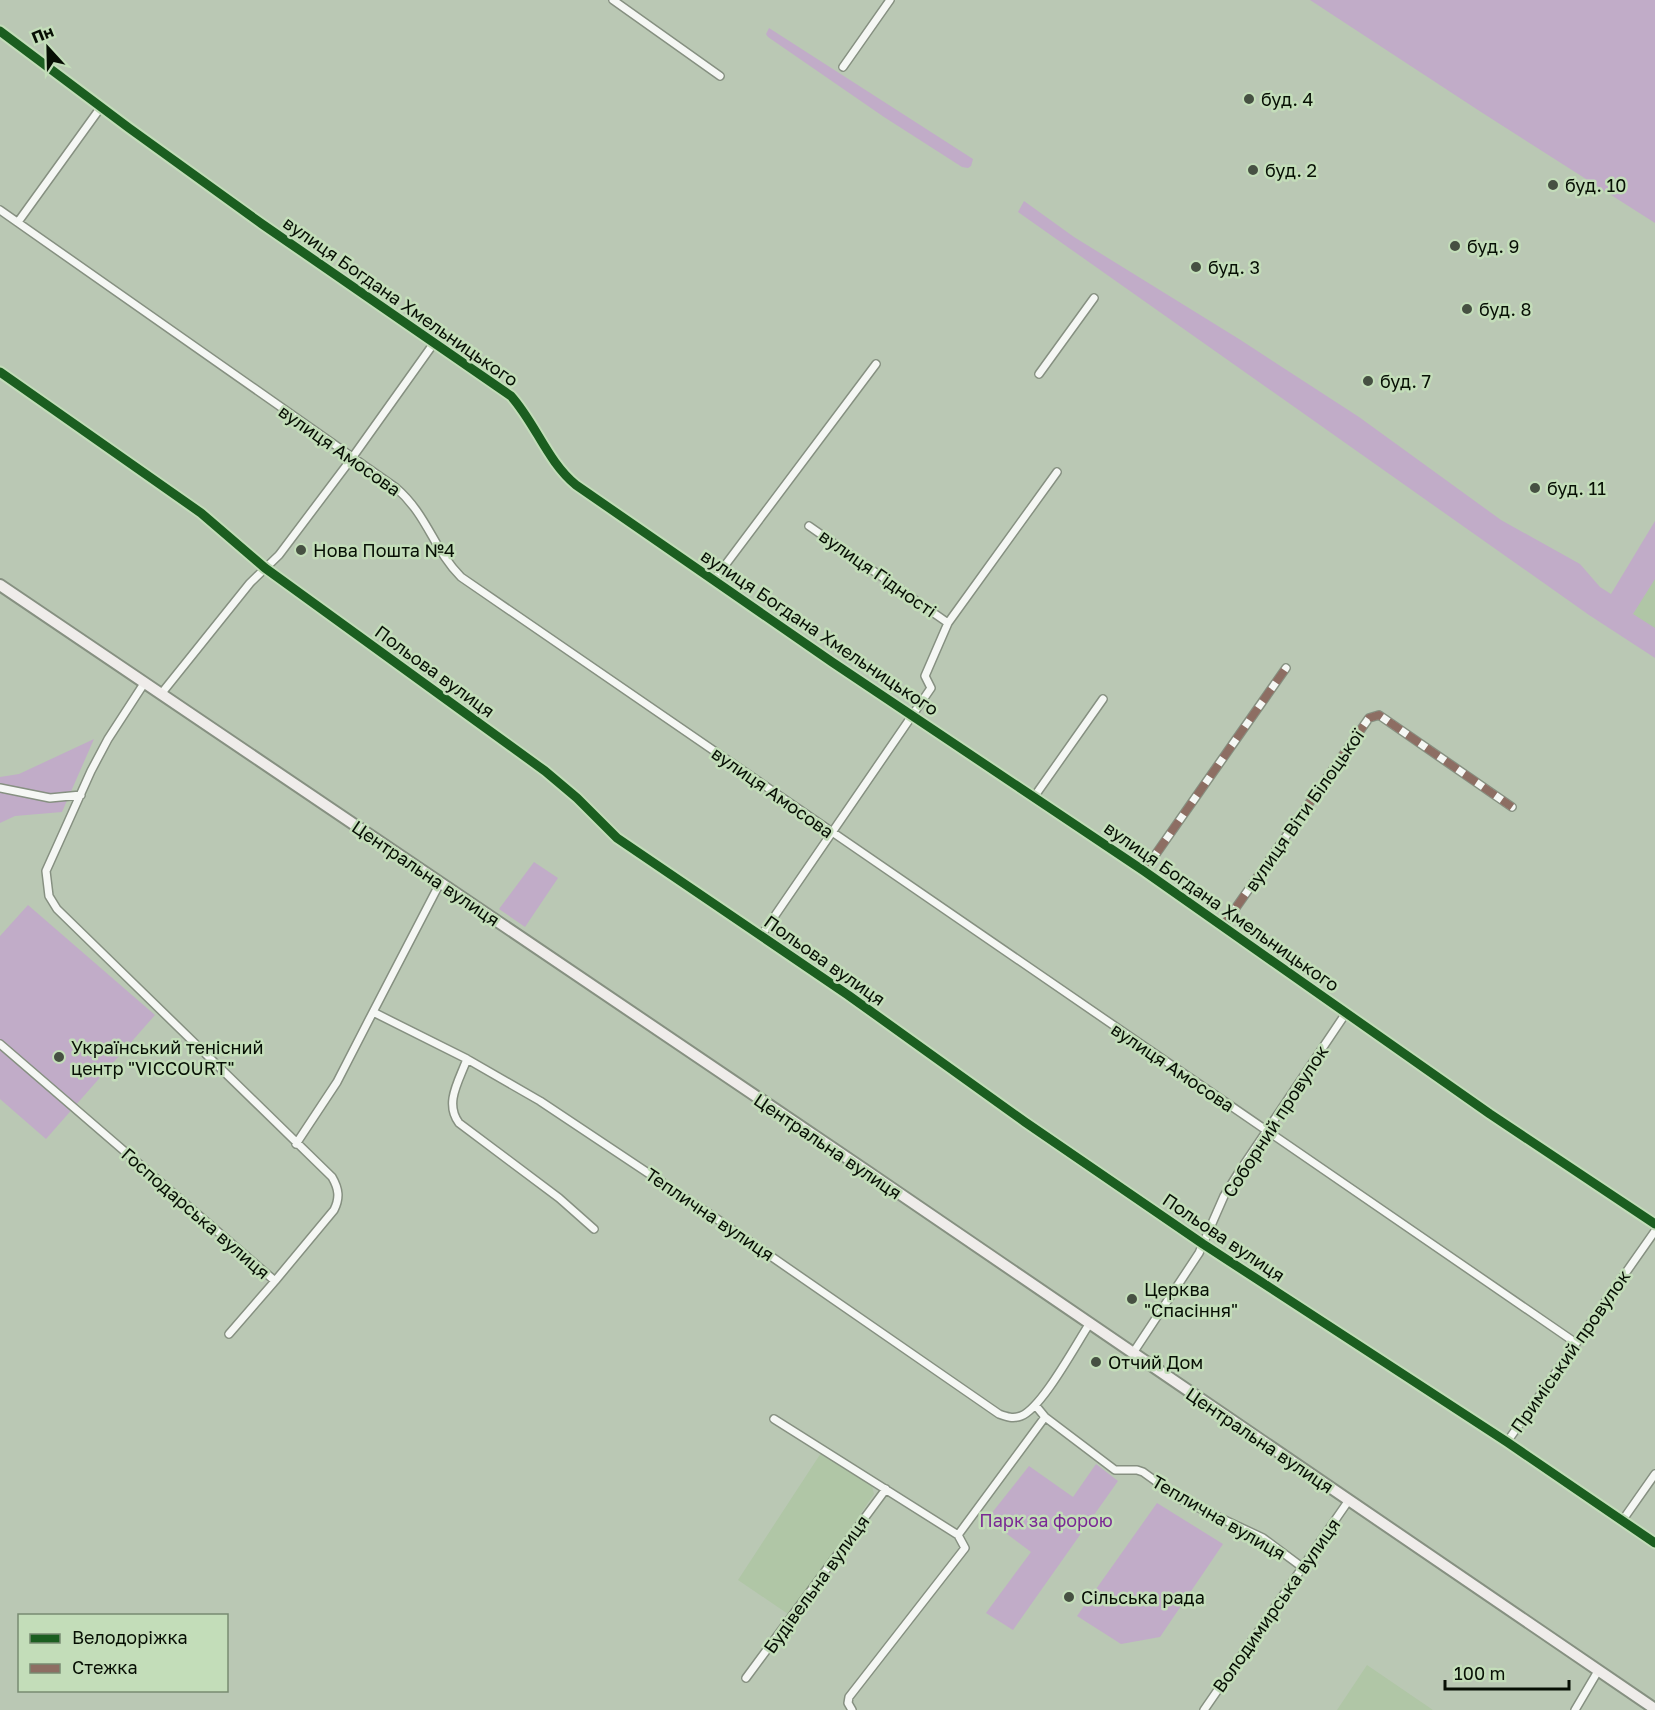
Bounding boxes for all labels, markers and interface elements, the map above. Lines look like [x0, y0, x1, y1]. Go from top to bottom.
north arrow [18, 18, 78, 78]
text: Пн [29, 21, 56, 47]
place label: буд. 4 [1261, 88, 1313, 110]
marker: буд. 4 [1242, 92, 1256, 106]
place label: буд. 2 [1265, 159, 1317, 181]
marker: буд. 2 [1246, 163, 1260, 177]
place label: буд. 10 [1565, 174, 1626, 196]
marker: буд. 10 [1546, 178, 1560, 192]
street label: вулиця Богдана Хмельницького [279, 211, 523, 391]
place label: буд. 9 [1467, 235, 1519, 257]
marker: буд. 9 [1448, 239, 1462, 253]
place label: буд. 3 [1208, 256, 1260, 278]
marker: буд. 3 [1189, 260, 1203, 274]
place label: буд. 8 [1479, 298, 1531, 320]
marker: буд. 8 [1460, 302, 1474, 316]
place label: буд. 7 [1380, 370, 1431, 392]
marker: буд. 7 [1361, 374, 1375, 388]
street label: вулиця Амосова [275, 400, 405, 500]
place label: буд. 11 [1547, 477, 1606, 499]
marker: буд. 11 [1528, 481, 1542, 495]
street label: вулиця Гідності [815, 524, 941, 622]
place label: Нова Пошта №4 [313, 539, 455, 561]
marker: Нова Пошта №4 [294, 543, 308, 557]
street label: вулиця Богдана Хмельницького [697, 544, 943, 720]
street label: Польова вулиця [371, 620, 499, 722]
street label: вулиця Віти Білоцької [1240, 724, 1369, 895]
street label: вулиця Амосова [708, 742, 838, 842]
street label: Центральна вулиця [348, 815, 504, 931]
street label: вулиця Богдана Хмельницького [1100, 816, 1344, 996]
street label: Польова вулиця [760, 910, 890, 1010]
street label: вулиця Амосова [1107, 1018, 1239, 1116]
place label: Український тенісний центр "VICCOURT" [71, 1036, 263, 1079]
street label: Соборний провулок [1218, 1041, 1332, 1201]
marker: Український тенісний центр "VICCOURT" [52, 1050, 66, 1064]
street label: Центральна вулиця [750, 1088, 906, 1204]
street label: Господарська вулиця [117, 1143, 275, 1283]
street label: Теплична вулиця [641, 1163, 779, 1265]
street label: Польова вулиця [1159, 1188, 1289, 1286]
street label: Приміський провулок [1506, 1266, 1634, 1436]
place label: Церква "Спасіння" [1144, 1278, 1238, 1321]
marker: Церква "Спасіння" [1125, 1292, 1139, 1306]
place label: Отчий Дом [1108, 1351, 1203, 1373]
marker: Отчий Дом [1089, 1355, 1103, 1369]
street label: Центральна вулиця [1182, 1382, 1338, 1498]
street label: Теплична вулиця [1148, 1470, 1290, 1564]
park label: Парк за форою [979, 1509, 1113, 1531]
street label: Будівельна вулиця [758, 1511, 874, 1657]
street label: Володимирська вулиця [1207, 1514, 1345, 1696]
place label: Сільська рада [1081, 1586, 1205, 1608]
marker: Сільська рада [1062, 1590, 1076, 1604]
legend [18, 1614, 228, 1692]
text: Велодоріжка [72, 1626, 188, 1648]
scale bar [1445, 1653, 1570, 1691]
text: Стежка [72, 1656, 138, 1678]
text: 100 m [1454, 1662, 1505, 1684]

